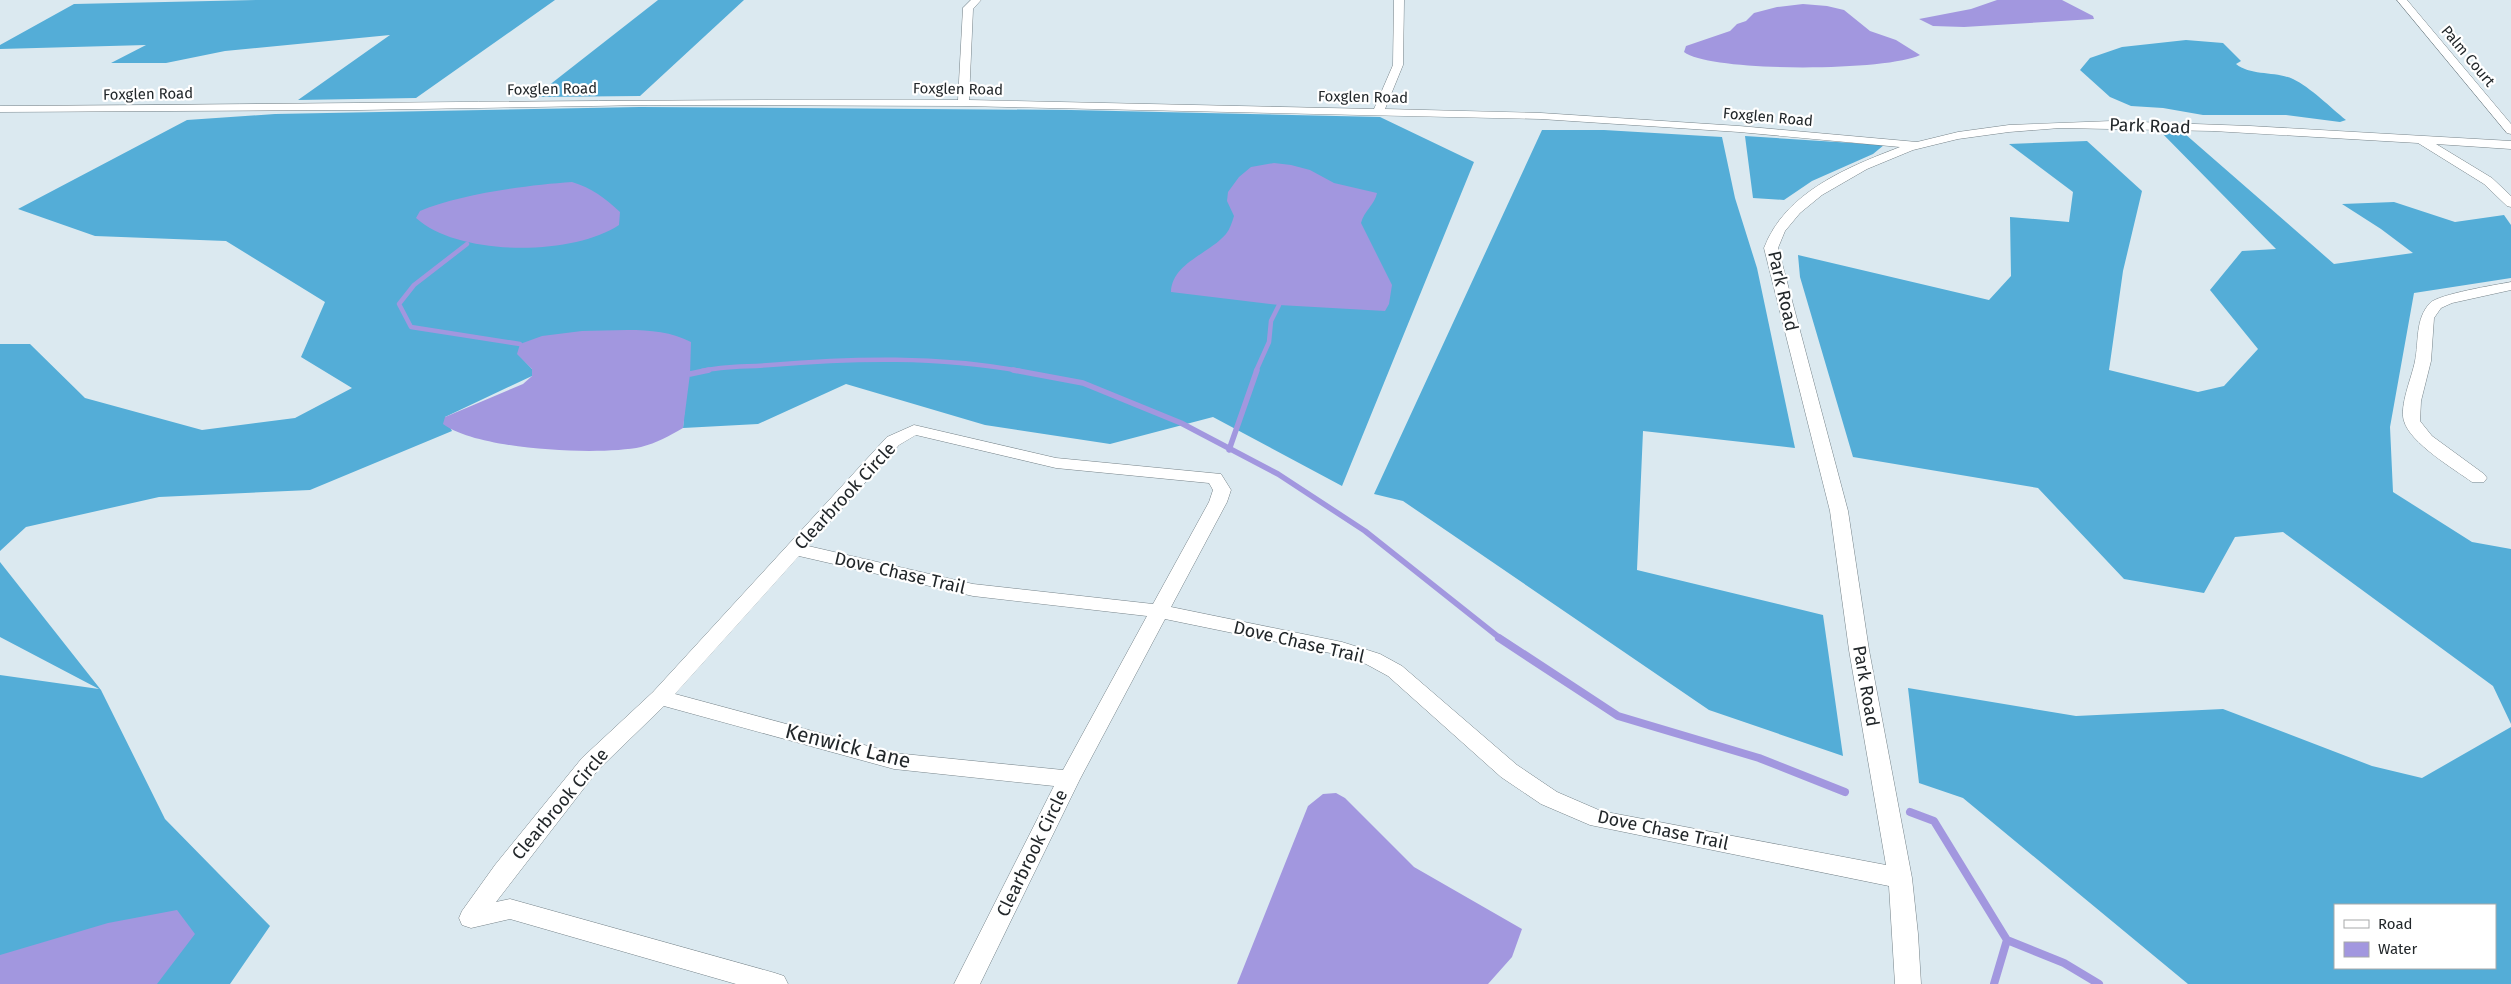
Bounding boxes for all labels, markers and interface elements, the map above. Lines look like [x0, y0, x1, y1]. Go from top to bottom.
street label: Palm Court [2437, 22, 2499, 91]
street label: Foxglen Road [507, 79, 597, 99]
street label: Foxglen Road [913, 79, 1003, 99]
street label: Foxglen Road [103, 84, 193, 104]
street label: Foxglen Road [1318, 87, 1408, 107]
street label: Foxglen Road [1722, 104, 1814, 130]
street label: Park Road [2109, 114, 2191, 138]
street label: Park Road [1763, 249, 1803, 333]
street label: Clearbrook Circle [790, 438, 900, 554]
street label: Dove Chase Trail [832, 547, 968, 599]
street label: Dove Chase Trail [1231, 616, 1367, 668]
street label: Park Road [1848, 644, 1884, 728]
street label: Kenwick Lane [782, 718, 914, 774]
street label: Clearbrook Circle [507, 744, 613, 864]
street label: Clearbrook Circle [992, 786, 1072, 920]
street label: Dove Chase Trail [1595, 805, 1731, 855]
legend [2334, 904, 2496, 969]
text: Road [2378, 915, 2413, 933]
text: Water [2378, 940, 2417, 958]

